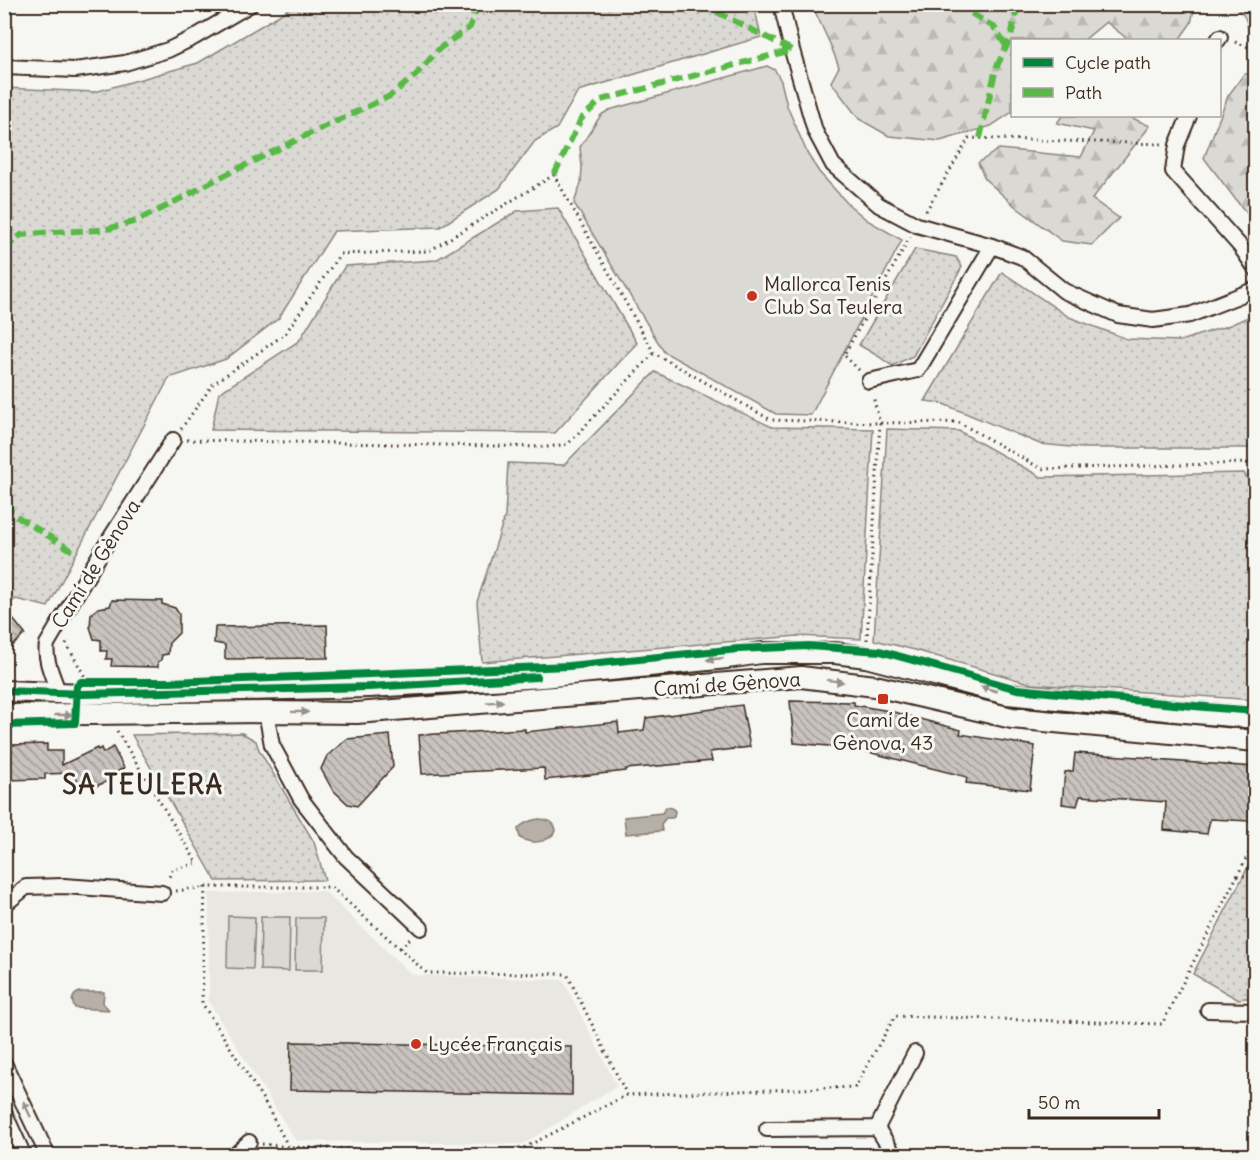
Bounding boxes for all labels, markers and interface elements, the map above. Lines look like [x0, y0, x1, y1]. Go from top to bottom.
legend [1011, 39, 1221, 117]
text: Cycle path [1065, 51, 1151, 74]
text: Path [1065, 81, 1102, 104]
place label: Mallorca Tenis Club Sa Teulera [764, 271, 903, 319]
marker: Mallorca Tenis Club Sa Teulera [745, 289, 759, 303]
street label: Camí de Gènova [46, 495, 145, 633]
one-way arrow [705, 654, 724, 664]
street label: Camí de Gènova [653, 666, 801, 701]
one-way arrow [826, 676, 845, 686]
one-way arrow [980, 684, 998, 693]
marker: Camí de Gènova, 43 [876, 692, 890, 706]
one-way arrow [485, 697, 504, 707]
place label: Camí de Gènova, 43 [833, 707, 933, 755]
one-way arrow [290, 708, 309, 717]
one-way arrow [53, 710, 72, 719]
district label: SA TEULERA [62, 768, 224, 801]
place label: Lycée Français [428, 1031, 563, 1056]
marker: Lycée Français [409, 1037, 423, 1051]
scale bar [1029, 1082, 1160, 1120]
text: 50 m [1038, 1091, 1080, 1114]
one-way arrow [22, 1101, 31, 1118]

